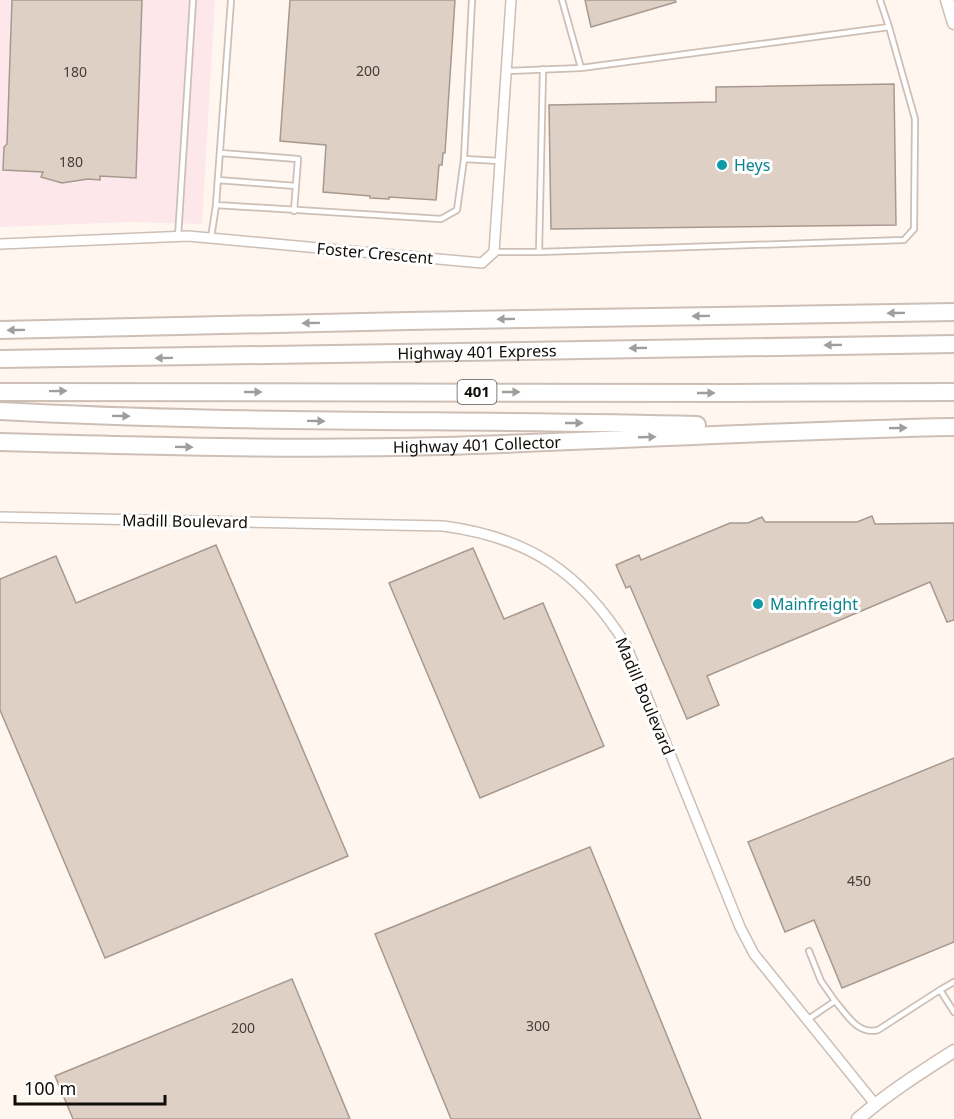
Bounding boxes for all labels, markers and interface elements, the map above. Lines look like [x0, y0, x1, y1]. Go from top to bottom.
house number: 200 [356, 61, 380, 80]
house number: 180 [63, 62, 87, 81]
house number: 180 [59, 152, 83, 171]
place label: Heys [734, 154, 770, 176]
marker: Heys [715, 158, 729, 172]
street label: Foster Crescent [316, 237, 434, 269]
one-way arrow [886, 308, 905, 318]
one-way arrow [691, 311, 710, 321]
one-way arrow [496, 314, 515, 324]
one-way arrow [301, 319, 320, 328]
one-way arrow [7, 325, 26, 335]
street label: Highway 401 Express [397, 339, 557, 364]
one-way arrow [823, 340, 842, 350]
one-way arrow [628, 343, 647, 353]
one-way arrow [154, 353, 173, 362]
road number: 401 [458, 380, 496, 404]
one-way arrow [49, 387, 68, 396]
one-way arrow [244, 387, 263, 396]
one-way arrow [502, 387, 521, 397]
one-way arrow [697, 388, 716, 398]
one-way arrow [112, 412, 131, 421]
one-way arrow [307, 416, 326, 426]
one-way arrow [565, 418, 584, 428]
one-way arrow [888, 423, 907, 433]
street label: Highway 401 Collector [393, 431, 562, 458]
one-way arrow [638, 433, 657, 442]
one-way arrow [175, 442, 194, 451]
street label: Madill Boulevard [122, 509, 248, 533]
place label: Mainfreight [770, 593, 858, 615]
marker: Mainfreight [751, 597, 765, 611]
street label: Madill Boulevard [610, 634, 680, 758]
house number: 450 [847, 871, 871, 890]
house number: 300 [526, 1016, 550, 1035]
house number: 200 [231, 1018, 255, 1037]
scale bar [15, 1068, 165, 1106]
text: 100 m [24, 1076, 76, 1100]

